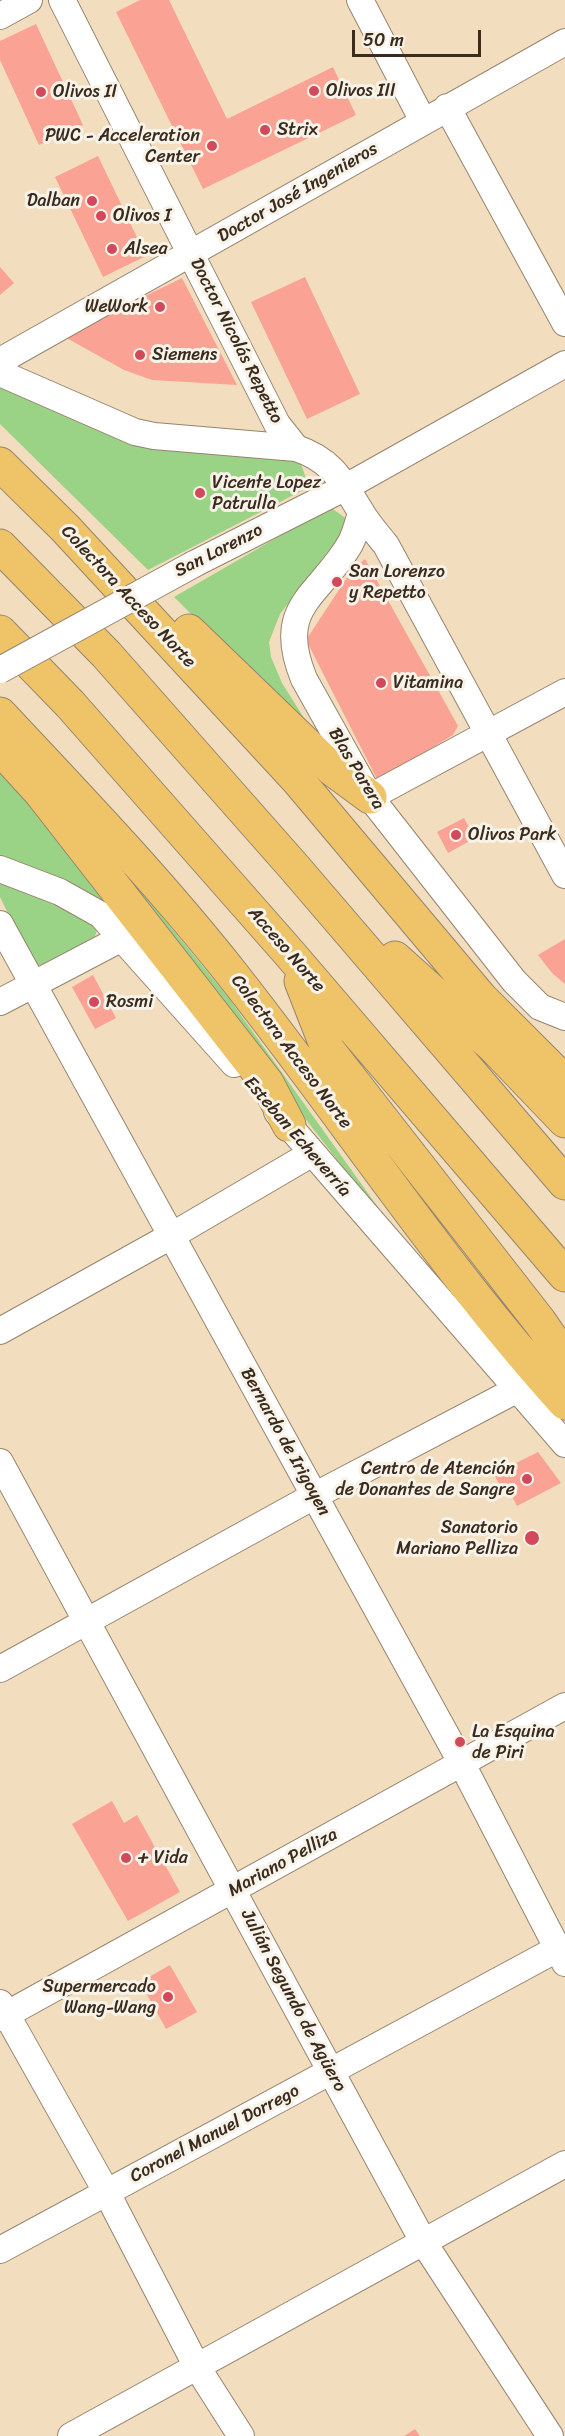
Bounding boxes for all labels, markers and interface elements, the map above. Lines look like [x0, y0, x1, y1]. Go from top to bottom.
scale bar [355, 18, 484, 56]
text: 50 m [363, 24, 404, 56]
place label: Olivos III [326, 80, 396, 102]
place label: Olivos II [53, 81, 117, 103]
marker: Olivos III [307, 84, 321, 98]
marker: Olivos II [34, 85, 48, 99]
place label: Strix [277, 119, 318, 141]
marker: Strix [258, 123, 272, 137]
place label: PWC - Acceleration Center [45, 125, 200, 168]
street label: Doctor José Ingenieros [214, 138, 382, 248]
marker: PWC - Acceleration Center [205, 139, 219, 153]
place label: Dalban [27, 190, 80, 212]
marker: Dalban [85, 194, 99, 208]
place label: Olivos I [113, 205, 171, 227]
marker: Olivos I [94, 209, 108, 223]
place label: Alsea [124, 238, 168, 260]
marker: Alsea [105, 242, 119, 256]
street label: Doctor Nicolás Repetto [185, 255, 287, 427]
place label: WeWork [85, 296, 148, 318]
marker: WeWork [153, 300, 167, 314]
place label: Siemens [152, 344, 217, 366]
marker: Siemens [133, 348, 147, 362]
place label: Vicente Lopez Patrulla [212, 472, 321, 514]
marker: Vicente Lopez Patrulla [193, 486, 207, 500]
street label: San Lorenzo [171, 520, 267, 582]
street label: Colectora Acceso Norte [56, 521, 200, 673]
place label: San Lorenzo y Repetto [349, 561, 445, 604]
marker: San Lorenzo y Repetto [330, 575, 344, 589]
place label: Vitamina [393, 672, 463, 694]
marker: Vitamina [374, 676, 388, 690]
street label: Blas Parera [323, 724, 389, 814]
place label: Olivos Park [468, 824, 556, 846]
marker: Olivos Park [449, 828, 463, 842]
street label: Acceso Norte [243, 903, 329, 997]
street label: Colectora Acceso Norte [226, 971, 356, 1133]
place label: Rosmi [106, 991, 153, 1013]
marker: Rosmi [87, 995, 101, 1009]
street label: Esteban Echeverría [239, 1072, 355, 1202]
street label: Bernardo de Irigoyen [235, 1364, 335, 1520]
place label: Centro de Atención de Donantes de Sangre [335, 1458, 515, 1500]
marker: Centro de Atención de Donantes de Sangre [520, 1472, 534, 1486]
place label: Sanatorio Mariano Pelliza [396, 1517, 518, 1559]
marker: Sanatorio Mariano Pelliza [523, 1529, 541, 1547]
place label: La Esquina de Piri [472, 1721, 554, 1764]
marker: La Esquina de Piri [453, 1735, 467, 1749]
street label: Mariano Pelliza [225, 1824, 341, 1902]
place label: + Vida [138, 1847, 188, 1869]
marker: + Vida [119, 1851, 133, 1865]
street label: Julián Segundo de Agüero [236, 1906, 350, 2096]
place label: Supermercado Wang-Wang [42, 1976, 156, 2018]
marker: Supermercado Wang-Wang [161, 1990, 175, 2004]
street label: Coronel Manuel Dorrego [127, 2080, 303, 2188]

